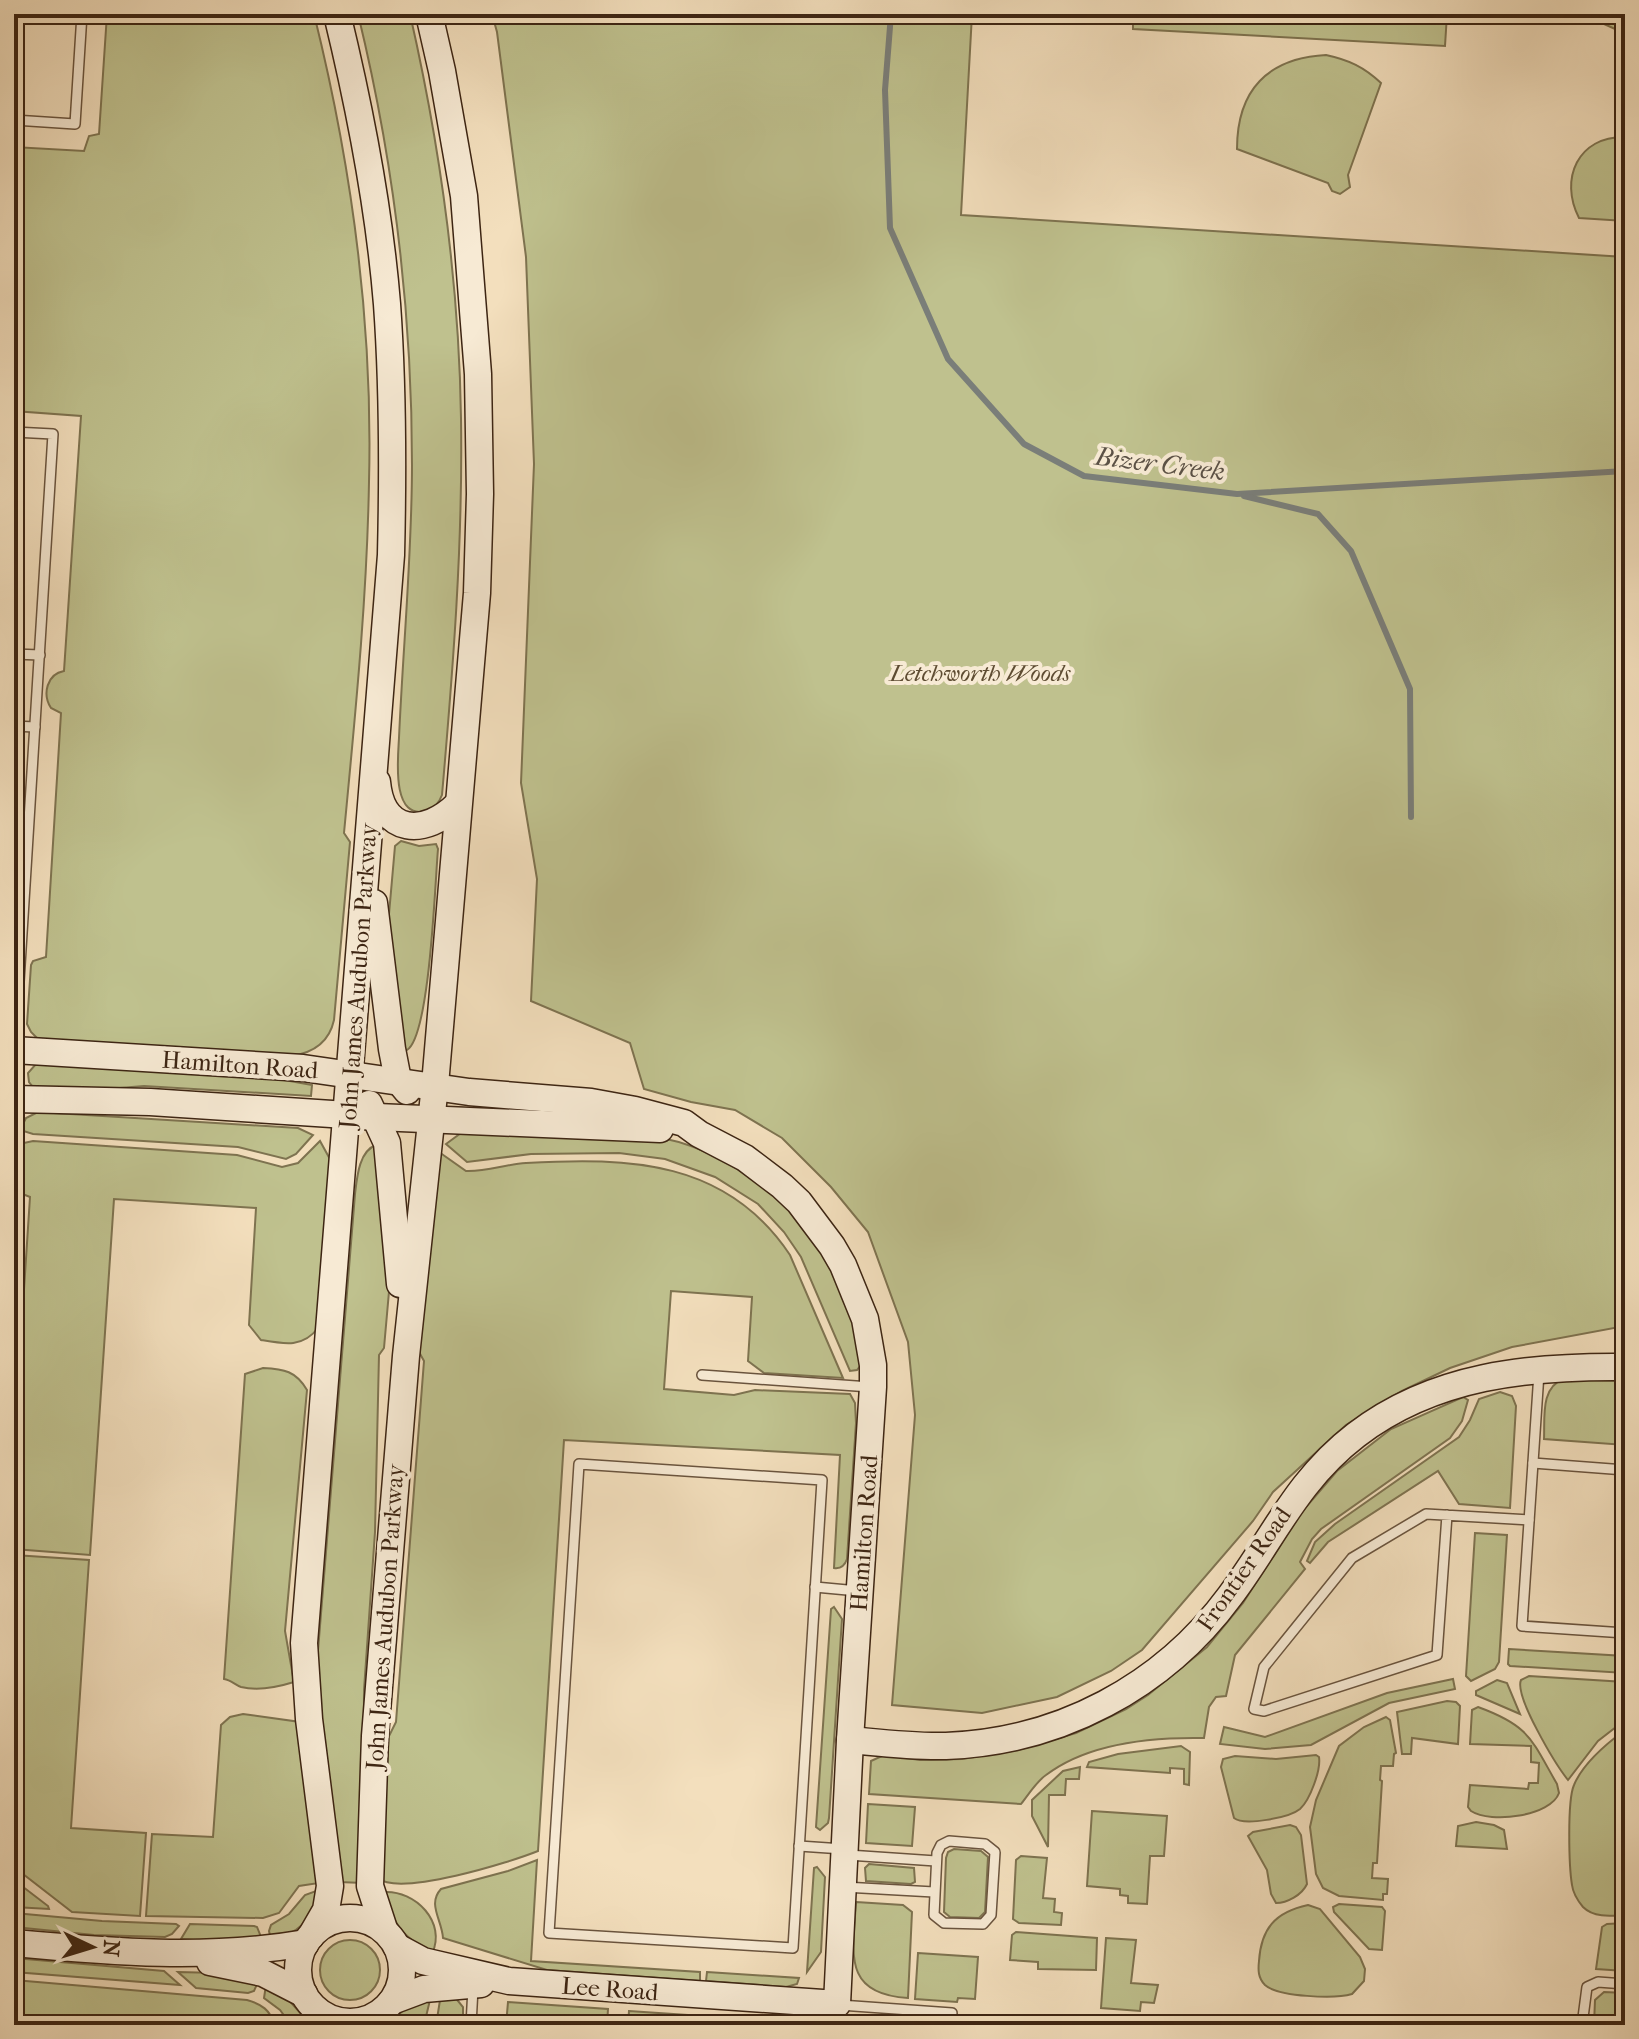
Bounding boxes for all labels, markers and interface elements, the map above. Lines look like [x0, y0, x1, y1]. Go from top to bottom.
water label: Bizer Creek [1091, 440, 1227, 487]
park label: Letchworth Woods [888, 659, 1071, 687]
street label: John James Audubon Parkway [333, 821, 383, 1132]
street label: Hamilton Road [161, 1046, 320, 1084]
street label: Hamilton Road [845, 1453, 883, 1612]
street label: John James Audubon Parkway [360, 1462, 410, 1773]
street label: Frontier Road [1191, 1501, 1298, 1636]
north arrow [52, 1907, 132, 1987]
text: N [97, 1939, 125, 1958]
street label: Lee Road [561, 1972, 660, 2006]

